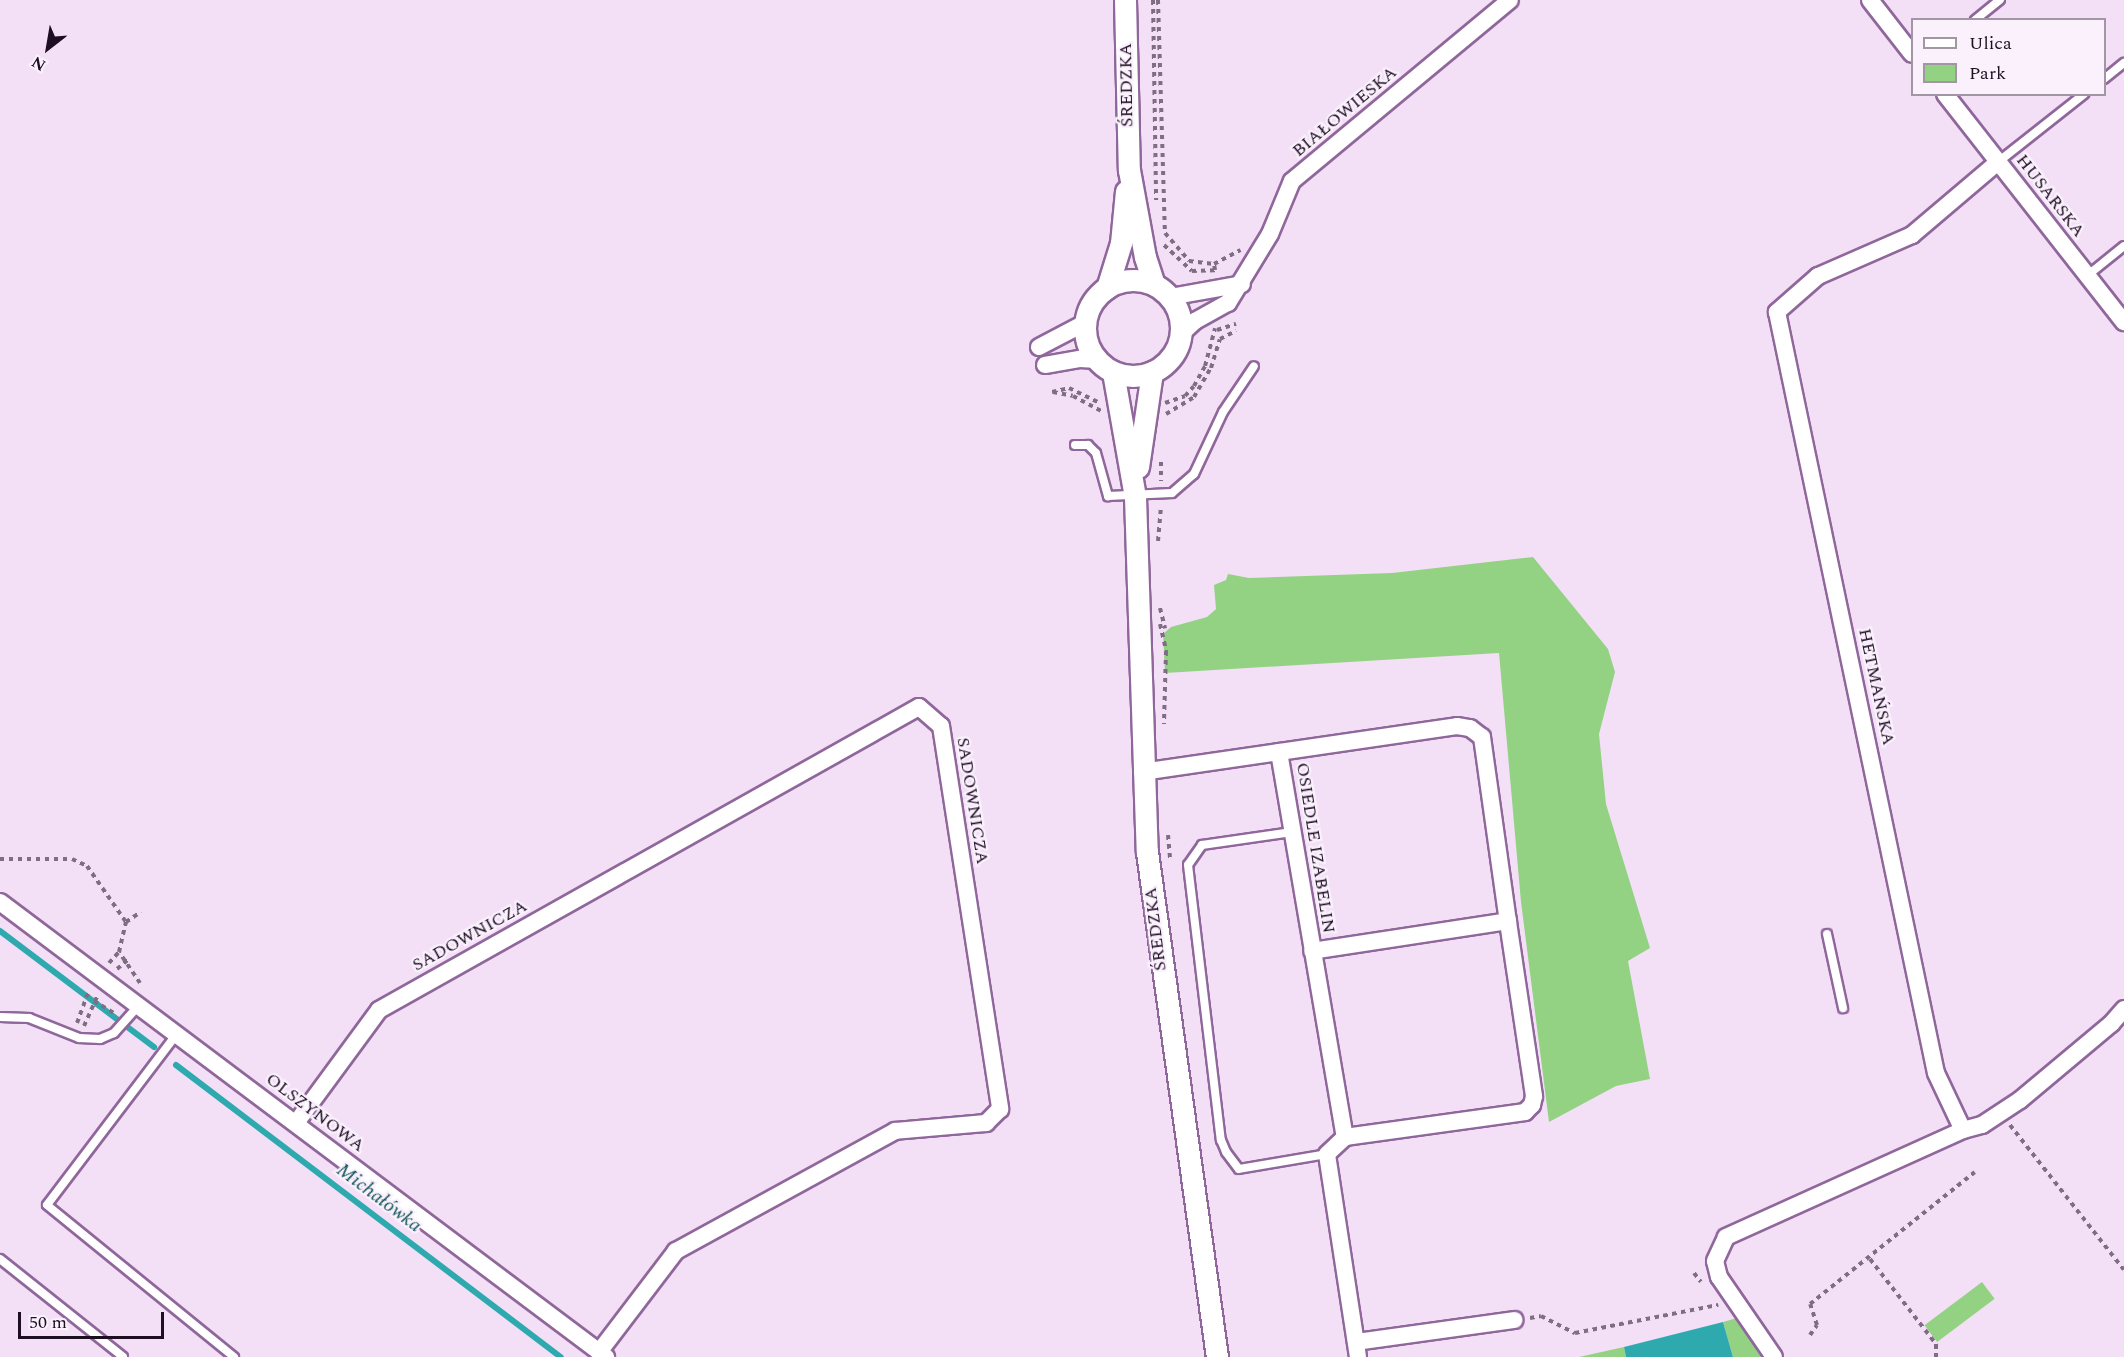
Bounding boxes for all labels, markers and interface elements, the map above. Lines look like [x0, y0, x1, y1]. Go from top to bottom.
north arrow [18, 18, 78, 78]
legend [1911, 18, 2106, 96]
text: Ulica [1969, 30, 2012, 57]
street label: ŚREDZKA [1115, 43, 1139, 127]
text: N [27, 50, 51, 77]
text: Park [1969, 60, 2006, 87]
street label: BIAŁOWIESKA [1288, 62, 1402, 162]
street label: HUSARSKA [2011, 150, 2089, 242]
street label: HETMAŃSKA [1853, 627, 1899, 747]
street label: SADOWNICZA [951, 736, 993, 866]
street label: OSIEDLE IZABELIN [1291, 761, 1339, 935]
street label: ŚREDZKA [1140, 886, 1172, 972]
street label: SADOWNICZA [409, 896, 531, 976]
street label: OLSZYNOWA [261, 1069, 369, 1157]
water label: Michałówka [332, 1158, 426, 1238]
scale bar [21, 1300, 166, 1338]
text: 50 m [29, 1309, 67, 1336]

